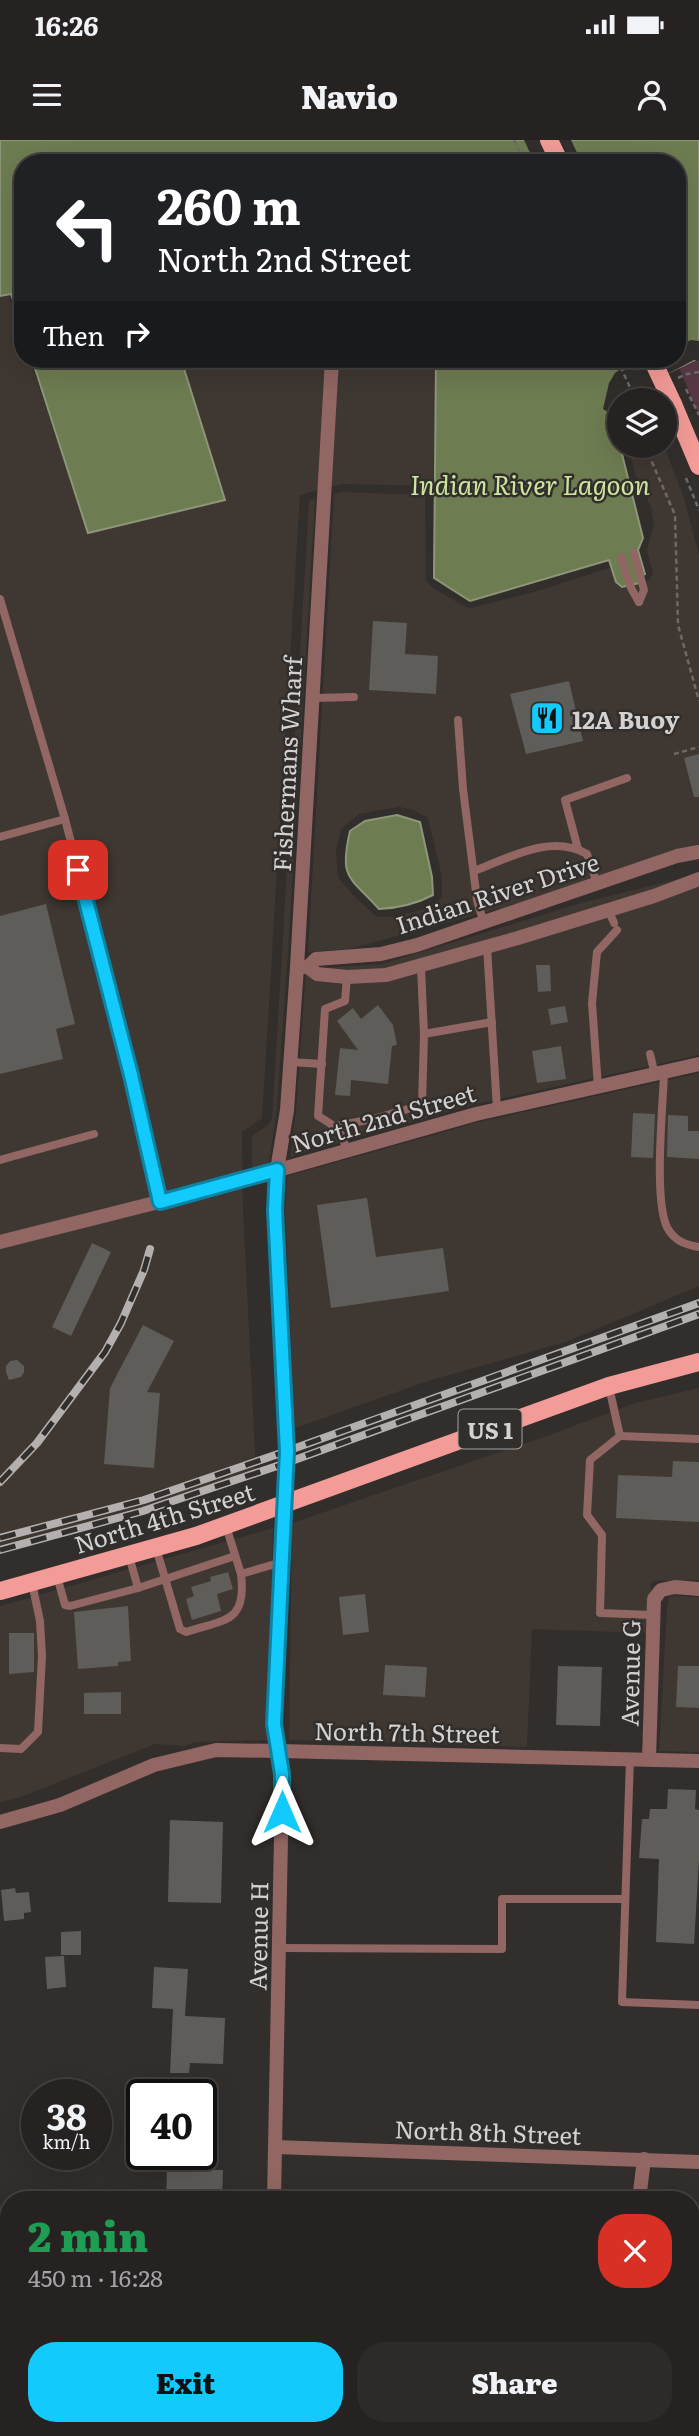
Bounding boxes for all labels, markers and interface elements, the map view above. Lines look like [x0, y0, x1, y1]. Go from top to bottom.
text: 16:26 [35, 5, 99, 44]
text: Navio [301, 71, 398, 119]
icon: menu [28, 76, 66, 114]
icon: person [633, 76, 671, 114]
text: 260 m [157, 167, 301, 240]
icon: left [42, 182, 133, 273]
text: North 2nd Street [157, 234, 411, 282]
text: Then [42, 315, 104, 354]
icon: right [118, 315, 156, 353]
map controls [607, 388, 677, 458]
button: layers [607, 388, 677, 458]
water label: Indian River Lagoon [410, 464, 650, 503]
street label: Fishermans Wharf [263, 654, 309, 873]
restaurant icon: 12A Buoy [528, 699, 566, 737]
place label: 12A Buoy [572, 701, 680, 736]
pin [48, 840, 108, 900]
street label: Indian River Drive [391, 843, 603, 941]
icon: arrive [59, 851, 97, 889]
street label: North 2nd Street [287, 1074, 480, 1160]
road number: US 1 [458, 1410, 522, 1448]
street label: North 4th Street [70, 1473, 259, 1561]
street label: Avenue G [611, 1619, 647, 1727]
street label: North 7th Street [314, 1712, 500, 1750]
position arrow [245, 1775, 319, 1849]
street label: Avenue H [239, 1881, 275, 1991]
speed limit sign: 40 [126, 2079, 217, 2170]
text: 38 [46, 2089, 87, 2141]
street label: North 8th Street [394, 2110, 582, 2152]
text: km/h [43, 2128, 90, 2155]
text: 2 min [28, 2203, 148, 2265]
button: close [598, 2214, 672, 2288]
text: 450 m · 16:28 [28, 2260, 163, 2294]
button: Exit [28, 2342, 343, 2422]
button: Share [357, 2342, 672, 2422]

